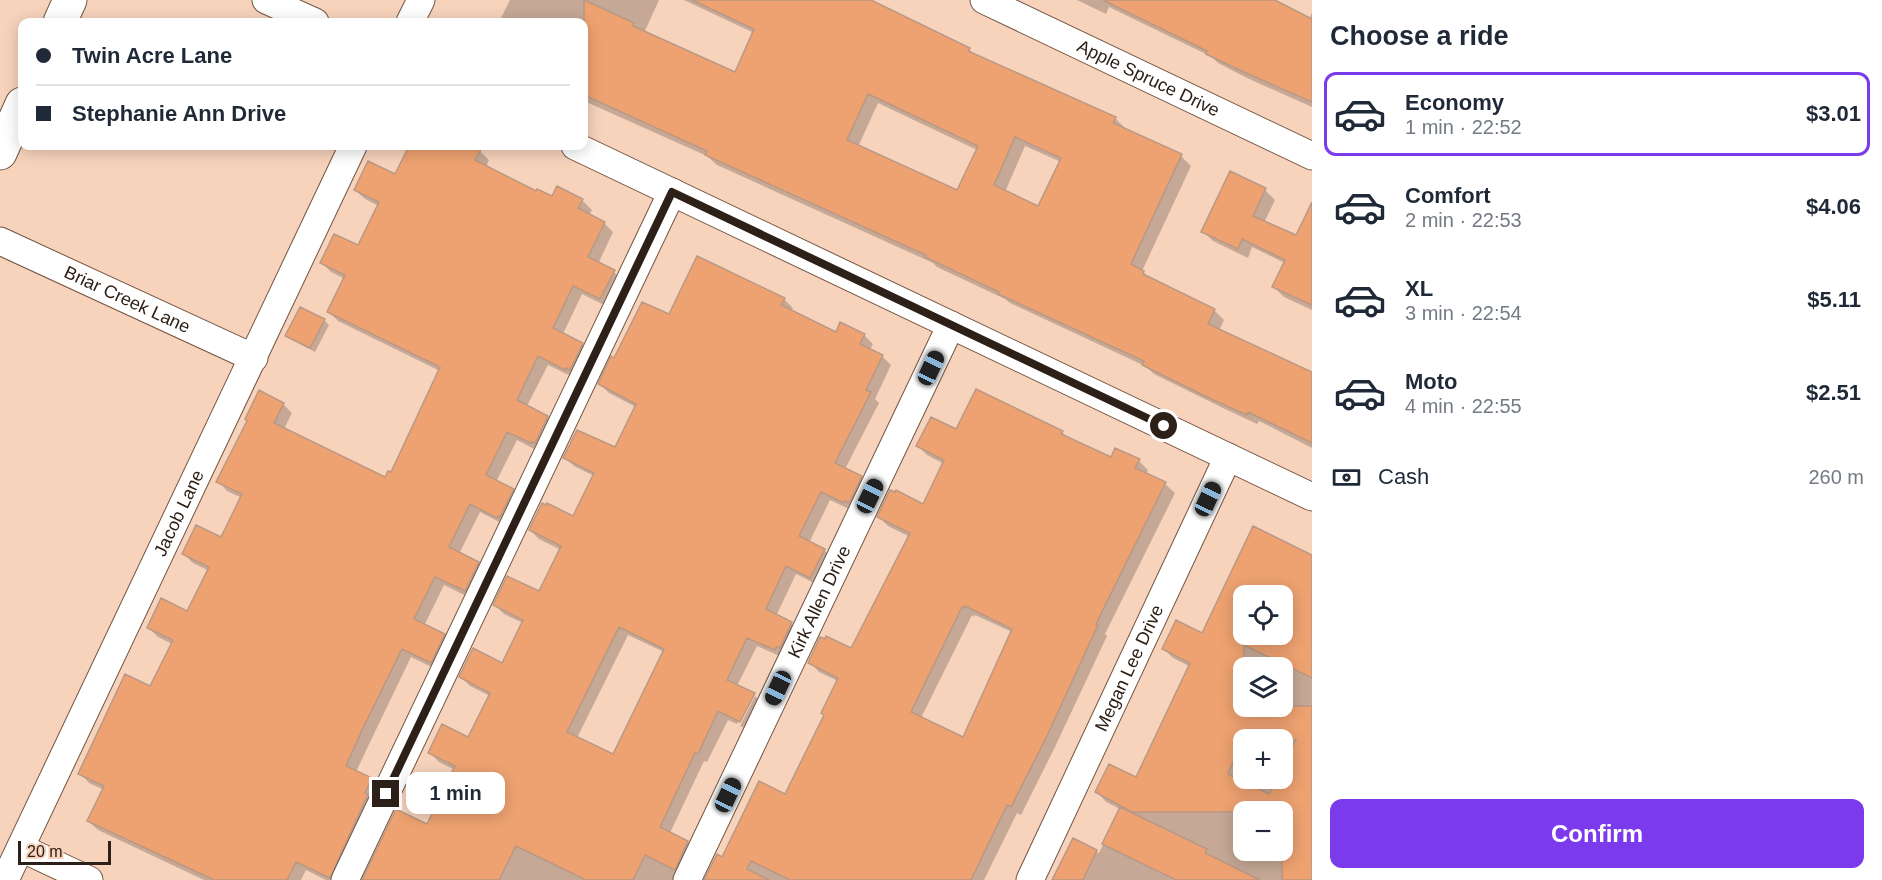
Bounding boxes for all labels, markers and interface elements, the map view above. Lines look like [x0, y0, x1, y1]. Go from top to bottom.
text: Choose a ride [1330, 21, 1509, 51]
street label: Apple Spruce Drive [1074, 36, 1223, 121]
text: Twin Acre Lane [72, 43, 232, 68]
icon: car [1333, 87, 1387, 141]
text: Economy [1405, 90, 1504, 115]
text: Stephanie Ann Drive [72, 101, 286, 126]
text: $3.01 [1806, 101, 1861, 126]
text: 1 min · 22:52 [1405, 116, 1522, 138]
icon: car [1333, 180, 1387, 234]
text: Comfort [1405, 183, 1491, 208]
text: $4.06 [1806, 194, 1861, 219]
text: 2 min · 22:53 [1405, 209, 1522, 231]
street label: Briar Creek Lane [61, 262, 193, 337]
icon: car [1333, 273, 1387, 327]
text: XL [1405, 276, 1433, 301]
text: $5.11 [1807, 287, 1861, 312]
text: 3 min · 22:54 [1405, 302, 1522, 324]
car [915, 348, 947, 388]
icon: car [1333, 366, 1387, 420]
text: Moto [1405, 369, 1458, 394]
text: $2.51 [1806, 380, 1861, 405]
text: 4 min · 22:55 [1405, 395, 1522, 417]
route start [1150, 412, 1177, 439]
icon: cash [1330, 461, 1363, 494]
text: Cash [1378, 464, 1429, 489]
text: 260 m [1808, 466, 1864, 488]
street label: Jacob Lane [150, 467, 208, 560]
car [854, 476, 886, 516]
car [1192, 479, 1224, 519]
street label: Kirk Allen Drive [784, 542, 855, 661]
map controls [1233, 585, 1293, 861]
button: locate [1233, 585, 1293, 645]
street label: Megan Lee Drive [1091, 602, 1167, 734]
button: layers [1233, 657, 1293, 717]
car [762, 668, 794, 708]
button: + [1233, 729, 1293, 789]
callout: 1 min [407, 773, 506, 815]
car [712, 775, 744, 815]
route end [372, 780, 399, 807]
text: 1 min [429, 782, 482, 804]
button: Confirm [1330, 799, 1864, 868]
button: − [1233, 801, 1293, 861]
scale bar [18, 838, 111, 866]
text: 20 m [27, 843, 63, 860]

